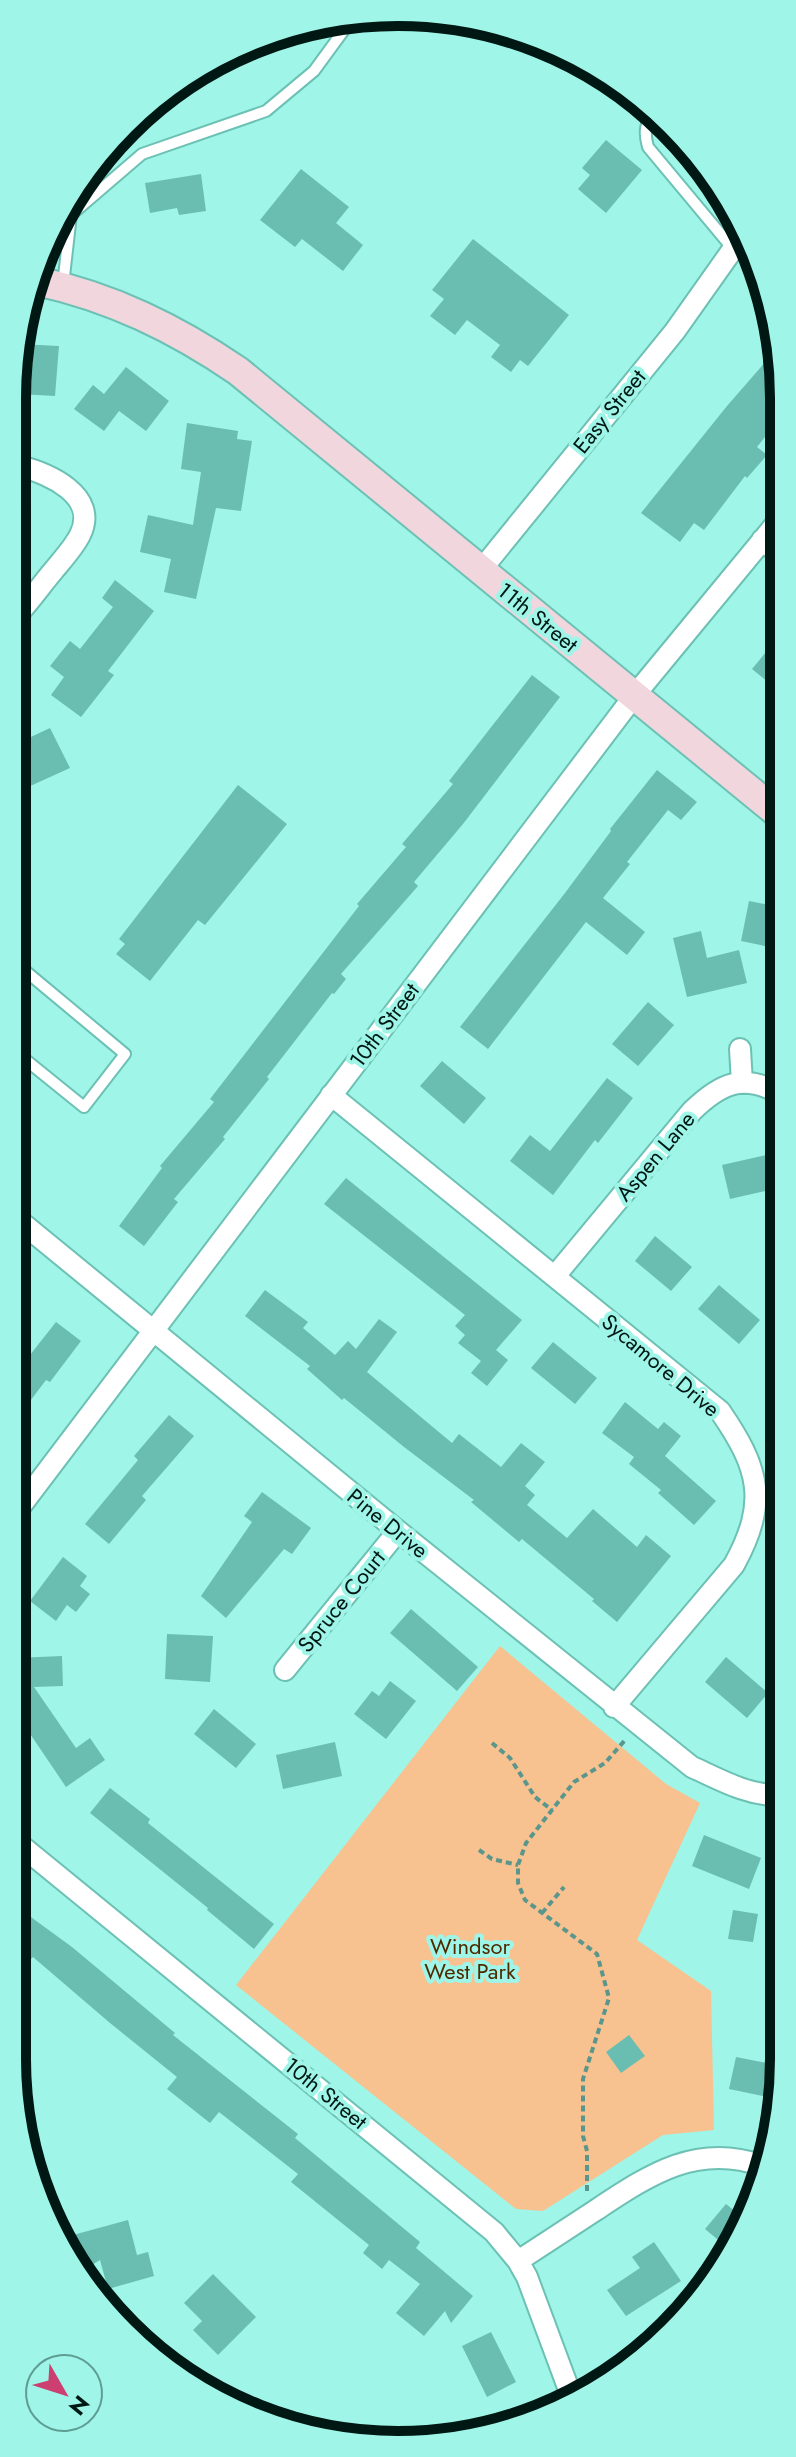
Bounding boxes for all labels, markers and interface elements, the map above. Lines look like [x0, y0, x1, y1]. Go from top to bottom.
street label: Easy Street [565, 361, 653, 460]
street label: 11th Street [491, 574, 586, 660]
street label: 10th Street [341, 975, 427, 1074]
street label: Aspen Lane [608, 1104, 702, 1208]
street label: Sycamore Drive [595, 1306, 727, 1424]
street label: Pine Drive [341, 1480, 435, 1566]
street label: Spruce Court [290, 1542, 393, 1659]
park label: Windsor West Park [424, 1930, 516, 1987]
street label: 10th Street [277, 2049, 375, 2137]
north arrow [24, 2353, 104, 2433]
text: N [62, 2389, 97, 2422]

